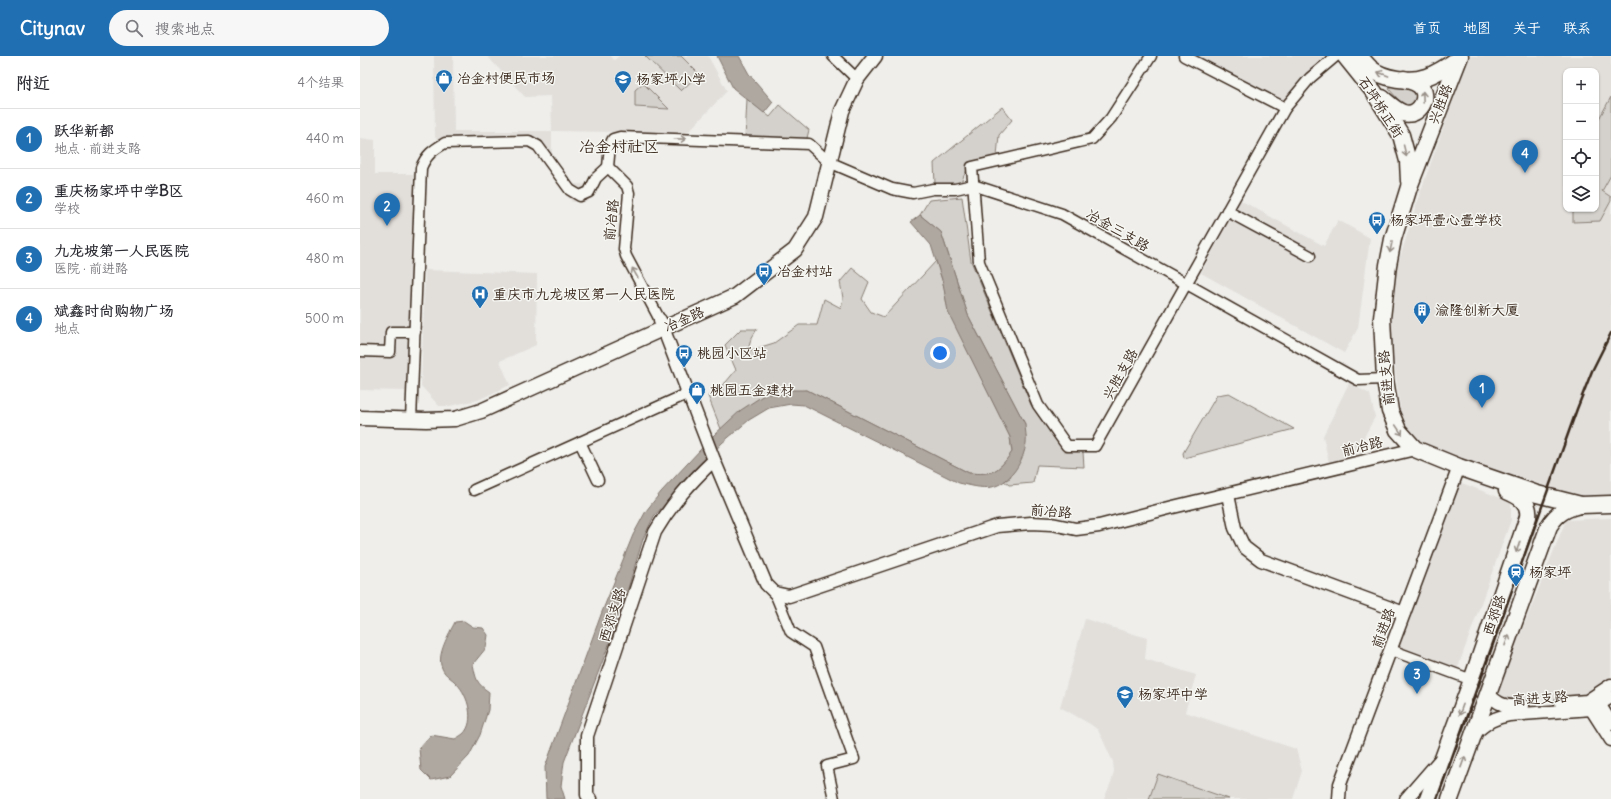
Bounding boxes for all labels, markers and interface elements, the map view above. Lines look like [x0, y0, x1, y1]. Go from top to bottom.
search box [109, 10, 389, 46]
text: Citynav [20, 16, 85, 40]
icon: search [123, 17, 145, 39]
text: 搜索地点 [155, 19, 215, 38]
text: 首页 [1413, 19, 1441, 37]
text: 地图 [1463, 19, 1491, 37]
text: 关于 [1513, 19, 1541, 37]
text: 联系 [1563, 19, 1591, 37]
shop icon: 冶金村便民市场 [434, 68, 454, 93]
map controls [1563, 68, 1599, 212]
button: + [1563, 68, 1599, 104]
place label: 冶金村便民市场 [457, 69, 555, 87]
school or university icon: 杨家坪小学 [613, 69, 633, 94]
place label: 杨家坪小学 [636, 70, 706, 88]
one-way arrow [1378, 70, 1390, 78]
text: 附近 [16, 72, 50, 94]
street label: 石坪桥正街 [1354, 73, 1408, 141]
text: 4个结果 [297, 74, 344, 91]
street label: 兴胜路 [1424, 81, 1456, 127]
one-way arrow [1419, 91, 1426, 104]
button: − [1563, 104, 1599, 140]
text: 跃华新都 [54, 121, 114, 140]
text: 1 [26, 130, 32, 147]
text: 440 m [306, 130, 344, 147]
district label: 冶金村社区 [579, 136, 659, 156]
one-way arrow [673, 136, 686, 143]
text: 地点 · 前进支路 [54, 140, 141, 157]
pin: 4 [1512, 140, 1538, 173]
button: locate [1563, 140, 1599, 176]
one-way arrow [1402, 144, 1410, 157]
button: layers [1563, 176, 1599, 212]
text: 重庆杨家坪中学B区 [54, 181, 184, 200]
text: 2 [25, 190, 33, 207]
text: 460 m [306, 190, 344, 207]
pin: 2 [374, 193, 400, 226]
street label: 前冶路 [600, 198, 622, 242]
text: 学校 [54, 200, 80, 217]
street label: 冶金三支路 [1083, 205, 1153, 255]
bus stop icon: 杨家坪壹心壹学校 [1367, 210, 1387, 235]
place label: 杨家坪壹心壹学校 [1390, 211, 1502, 229]
text: 九龙坡第一人民医院 [54, 241, 189, 260]
one-way arrow [1387, 241, 1395, 254]
text: 3 [25, 250, 33, 267]
text: 480 m [306, 250, 344, 267]
text: 医院 · 前进路 [54, 260, 128, 277]
bus stop icon: 冶金村站 [754, 261, 774, 286]
place label: 冶金村站 [777, 262, 833, 280]
one-way arrow [631, 268, 638, 280]
hospital icon: 重庆市九龙坡区第一人民医院 [470, 284, 490, 309]
place label: 重庆市九龙坡区第一人民医院 [493, 285, 675, 303]
building icon: 渝隆创新大厦 [1412, 300, 1432, 325]
text: 斌鑫时尚购物广场 [54, 301, 174, 320]
place label: 渝隆创新大厦 [1435, 301, 1519, 319]
street label: 冶金路 [661, 302, 707, 336]
text: 4 [25, 310, 33, 327]
text: 500 m [305, 310, 344, 327]
text: 地点 [54, 320, 80, 337]
bus stop icon: 桃园小区站 [674, 343, 694, 368]
your location [930, 343, 950, 363]
place label: 桃园小区站 [697, 344, 767, 362]
street label: 兴胜支路 [1099, 345, 1141, 403]
street label: 前进支路 [1374, 349, 1398, 407]
pin: 1 [1469, 375, 1495, 408]
shop icon: 桃园五金建材 [687, 380, 707, 405]
place label: 桃园五金建材 [710, 381, 794, 399]
one-way arrow [1395, 424, 1403, 435]
street label: 前冶路 [1339, 432, 1385, 460]
street label: 前冶路 [1029, 500, 1073, 522]
one-way arrow [1513, 541, 1521, 553]
station icon: 杨家坪 [1506, 562, 1526, 587]
place label: 杨家坪 [1529, 563, 1572, 581]
street label: 西郊支路 [595, 586, 629, 644]
street label: 西郊路 [1479, 592, 1509, 638]
street label: 前进路 [1367, 605, 1399, 651]
one-way arrow [1504, 635, 1512, 647]
pin: 3 [1404, 661, 1430, 694]
school or university icon: 杨家坪中学 [1115, 684, 1135, 709]
place label: 杨家坪中学 [1138, 685, 1208, 703]
street label: 高进支路 [1511, 687, 1569, 709]
one-way arrow [1457, 703, 1465, 715]
one-way arrow [1460, 756, 1467, 769]

